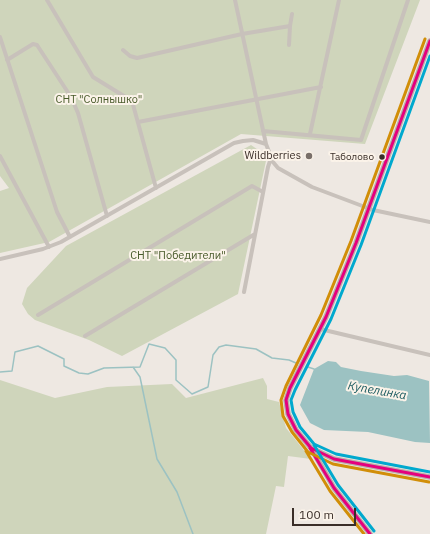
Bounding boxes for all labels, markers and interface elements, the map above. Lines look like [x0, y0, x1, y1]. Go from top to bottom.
park label: СНТ "Солнышко" [56, 93, 142, 107]
place label: Wildberries [244, 149, 301, 163]
marker: Wildberries [304, 151, 314, 161]
place label: Таболово [330, 151, 374, 163]
marker: Таболово [377, 152, 387, 162]
park label: СНТ "Победители" [130, 249, 226, 263]
water label: Купелинка [346, 379, 408, 403]
scale bar [294, 500, 358, 526]
text: 100 m [299, 507, 334, 522]

